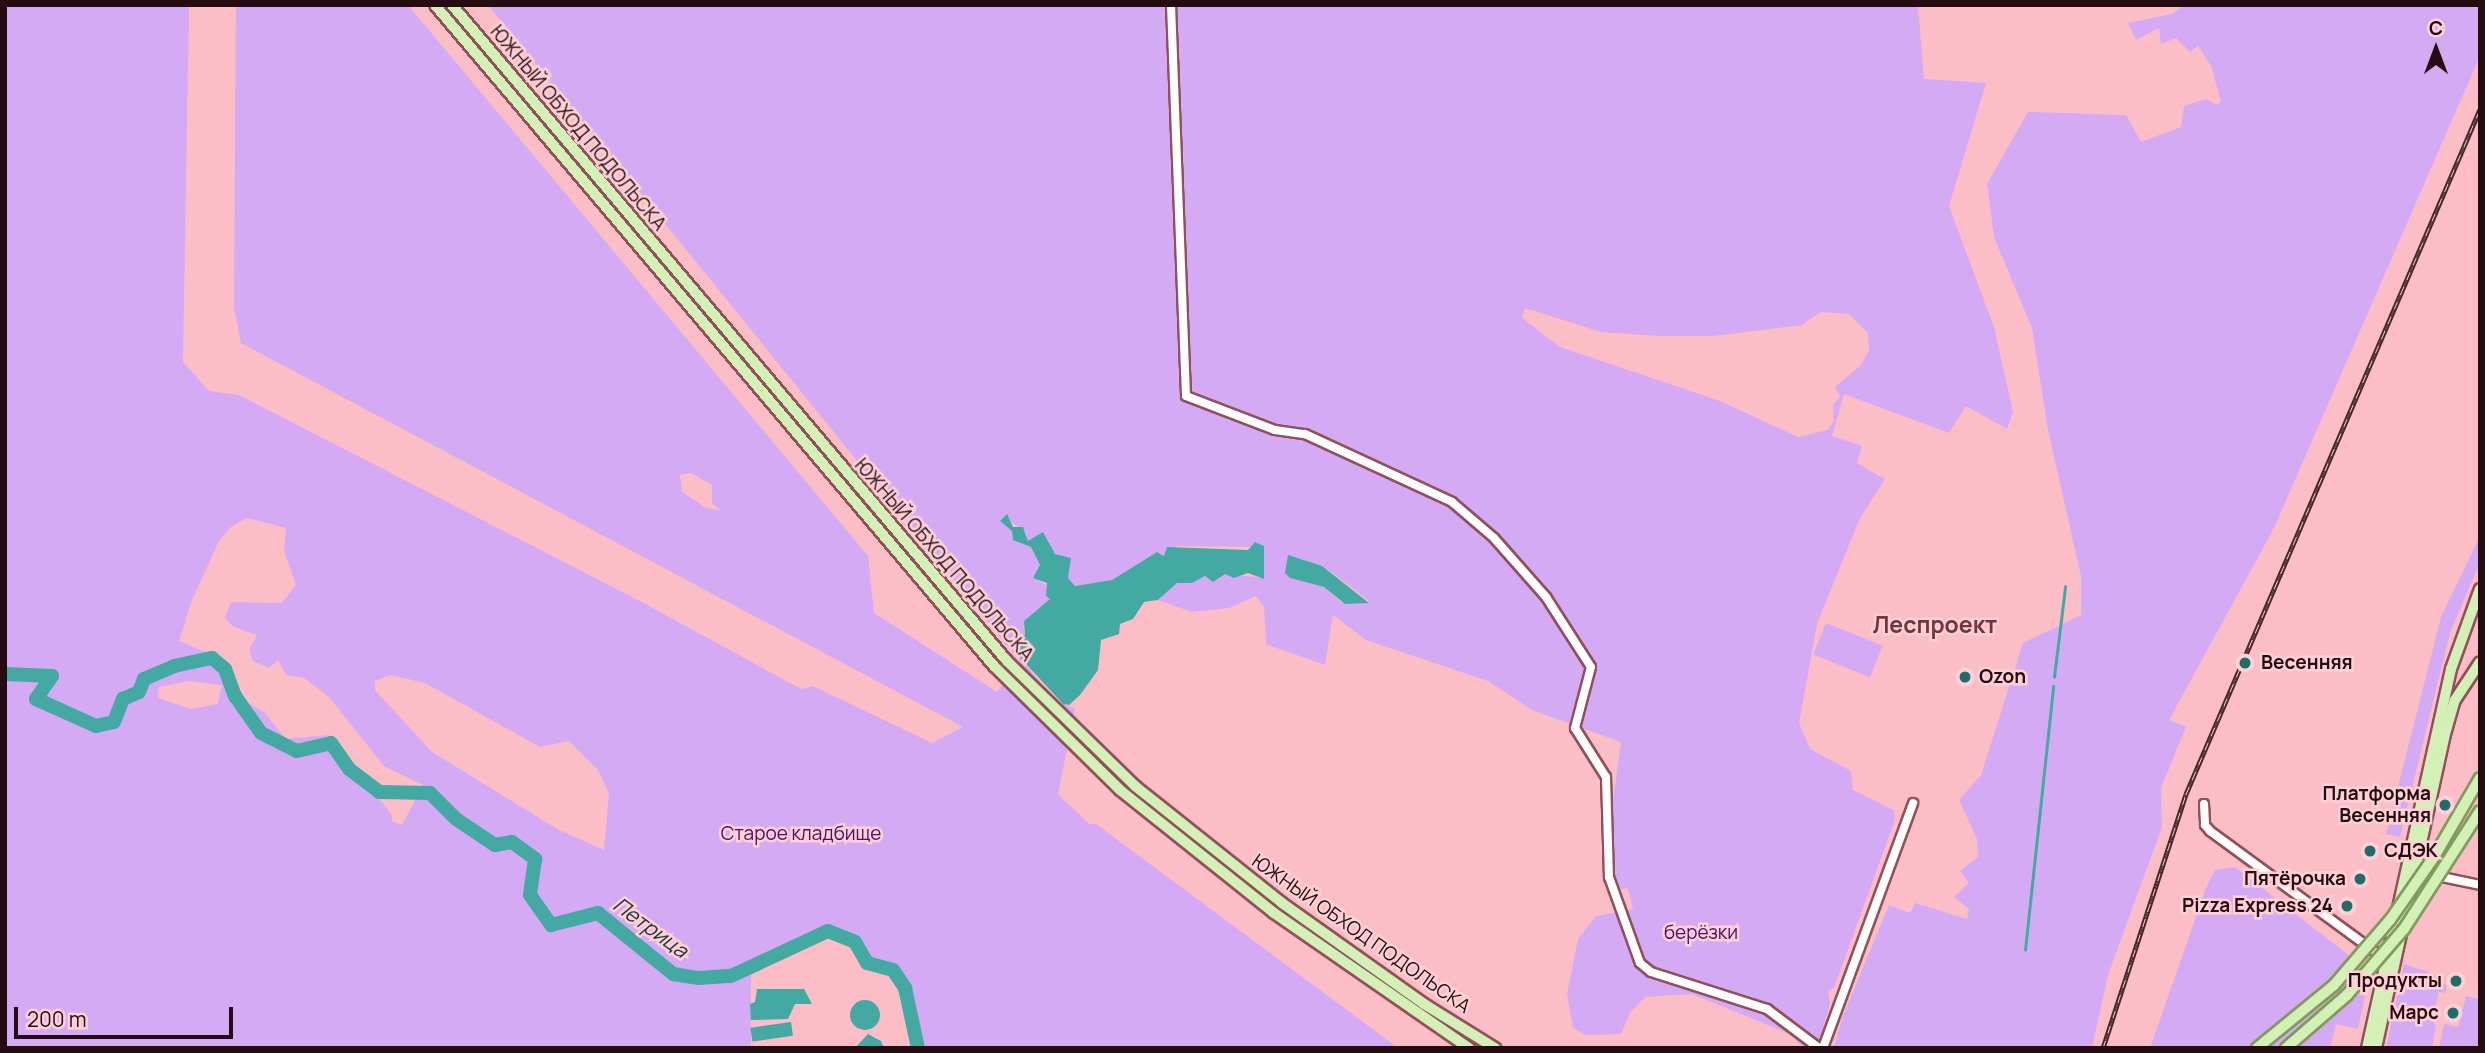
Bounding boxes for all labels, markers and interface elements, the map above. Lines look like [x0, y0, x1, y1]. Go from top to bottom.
north arrow [2401, 14, 2471, 84]
text: С [2429, 15, 2443, 41]
street label: ЮЖНЫЙ ОБХОД ПОДОЛЬСКА [485, 21, 671, 235]
street label: ЮЖНЫЙ ОБХОД ПОДОЛЬСКА [850, 454, 1038, 666]
district label: Леспроект [1873, 610, 1997, 638]
place label: Весенняя [2261, 652, 2353, 674]
marker: Весенняя [2235, 653, 2255, 673]
place label: Ozon [1979, 666, 2026, 688]
marker: Ozon [1957, 669, 1973, 685]
place label: Платформа Весенняя [2322, 783, 2431, 827]
marker: Платформа Весенняя [2437, 797, 2453, 813]
park label: Старое кладбище [721, 823, 881, 845]
place label: СДЭК [2384, 840, 2438, 862]
marker: СДЭК [2362, 843, 2378, 859]
street label: ЮЖНЫЙ ОБХОД ПОДОЛЬСКА [1247, 850, 1475, 1018]
place label: Пятёрочка [2244, 868, 2346, 890]
marker: Пятёрочка [2352, 871, 2368, 887]
water label: Петрица [609, 891, 693, 963]
place label: Pizza Express 24 [2182, 895, 2333, 917]
marker: Pizza Express 24 [2339, 898, 2355, 914]
park label: берёзки [1664, 922, 1738, 944]
place label: Продукты [2348, 970, 2442, 992]
marker: Продукты [2448, 973, 2464, 989]
scale bar [18, 993, 236, 1038]
place label: Марс [2389, 1002, 2439, 1024]
text: 200 m [27, 1005, 87, 1033]
marker: Марс [2445, 1005, 2461, 1021]

